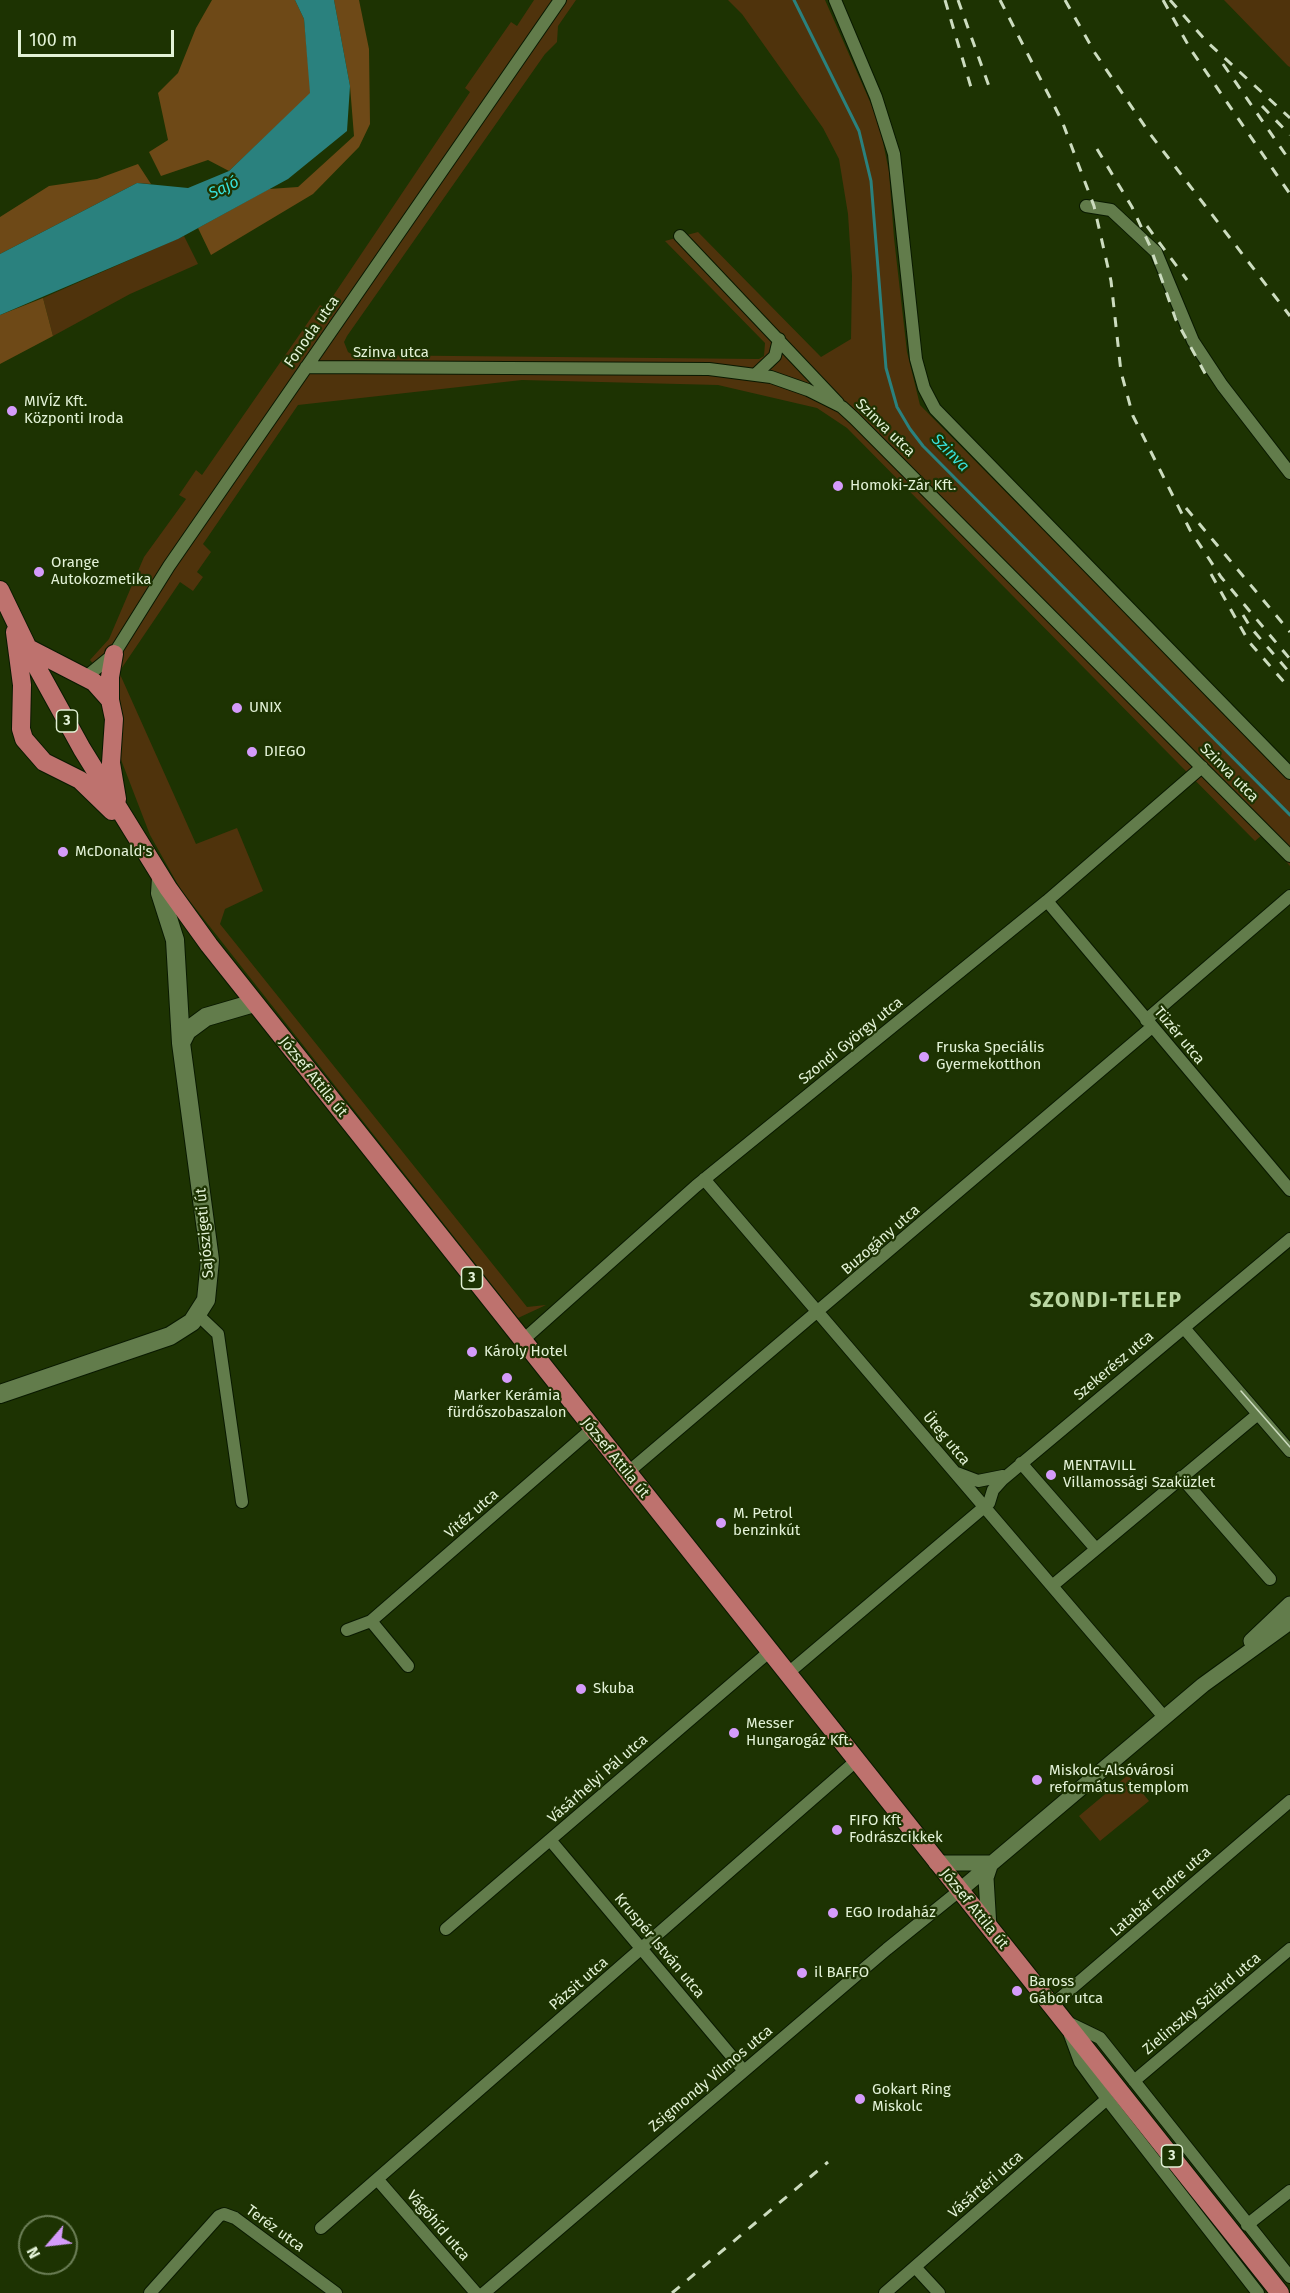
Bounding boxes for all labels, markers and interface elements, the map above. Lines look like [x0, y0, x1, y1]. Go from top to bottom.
scale bar [21, 18, 177, 56]
text: 100 m [29, 29, 77, 51]
water label: Sajó [206, 172, 242, 204]
street label: Fonoda utca [281, 293, 343, 371]
street label: Szinva utca [353, 344, 429, 362]
place label: MIVÍZ Kft. Központi Iroda [24, 393, 124, 428]
street label: Szinva utca [851, 395, 919, 461]
marker: MIVÍZ Kft. Központi Iroda [5, 404, 19, 418]
water label: Szinva [927, 430, 973, 476]
place label: Homoki-Zár Kft. [850, 477, 956, 495]
marker: Homoki-Zár Kft. [831, 479, 845, 493]
place label: Orange Autokozmetika [51, 554, 151, 589]
marker: Orange Autokozmetika [32, 565, 46, 579]
place label: UNIX [249, 699, 282, 717]
marker: UNIX [230, 701, 244, 715]
road number: 3 [56, 710, 78, 732]
street label: Szinva utca [1196, 740, 1262, 806]
place label: DIEGO [264, 743, 306, 761]
marker: DIEGO [245, 745, 259, 759]
place label: McDonald's [75, 843, 152, 861]
marker: McDonald's [56, 845, 70, 859]
street label: Szondi György utca [795, 994, 907, 1088]
street label: Tüzér utca [1150, 1004, 1208, 1068]
street label: József Attila út [275, 1033, 351, 1121]
place label: Fruska Speciális Gyermekotthon [936, 1039, 1044, 1074]
marker: Fruska Speciális Gyermekotthon [917, 1050, 931, 1064]
street label: Sajószigeti út [192, 1187, 218, 1279]
street label: Buzogány utca [838, 1201, 924, 1279]
road number: 3 [462, 1267, 482, 1289]
district label: SZONDI-TELEP [1029, 1288, 1183, 1314]
street label: Szekerész utca [1070, 1327, 1158, 1405]
place label: Károly Hotel [484, 1343, 567, 1361]
marker: Károly Hotel [465, 1345, 479, 1359]
marker: Marker Kerámia fürdőszobaszalon [500, 1371, 514, 1385]
place label: Marker Kerámia fürdőszobaszalon [447, 1387, 567, 1422]
street label: Üteg utca [918, 1409, 974, 1469]
street label: József Attila út [577, 1414, 653, 1502]
place label: MENTAVILL Villamossági Szaküzlet [1063, 1457, 1215, 1492]
marker: MENTAVILL Villamossági Szaküzlet [1044, 1468, 1058, 1482]
street label: Vitéz utca [441, 1486, 503, 1542]
place label: M. Petrol benzinkút [733, 1505, 800, 1540]
marker: M. Petrol benzinkút [714, 1516, 728, 1530]
place label: Skuba [593, 1680, 634, 1698]
marker: Skuba [574, 1682, 588, 1696]
place label: Messer Hungarogáz Kft. [746, 1715, 852, 1750]
marker: Messer Hungarogáz Kft. [727, 1726, 741, 1740]
street label: Vásárhelyi Pál utca [544, 1731, 652, 1827]
place label: Miskolc-Alsóvárosi református templom [1049, 1762, 1189, 1797]
marker: Miskolc-Alsóvárosi református templom [1030, 1773, 1044, 1787]
place label: FIFO Kft Fodrászcikkek [849, 1812, 943, 1847]
marker: FIFO Kft Fodrászcikkek [830, 1823, 844, 1837]
street label: Latabár Endre utca [1107, 1843, 1215, 1941]
street label: József Attila út [936, 1865, 1012, 1953]
street label: Kruspér István utca [610, 1890, 708, 2002]
place label: EGO Irodaház [845, 1904, 936, 1922]
marker: EGO Irodaház [826, 1906, 840, 1920]
street label: Zielinszky Szilárd utca [1139, 1949, 1265, 2059]
street label: Pázsit utca [546, 1954, 612, 2014]
place label: il BAFFO [814, 1964, 869, 1982]
marker: il BAFFO [795, 1966, 809, 1980]
place label: Baross Gábor utca [1029, 1973, 1103, 2008]
marker: Baross Gábor utca [1010, 1984, 1024, 1998]
street label: Zsigmondy Vilmos utca [645, 2022, 777, 2136]
place label: Gokart Ring Miskolc [872, 2081, 951, 2116]
marker: Gokart Ring Miskolc [853, 2092, 867, 2106]
road number: 3 [1162, 2145, 1182, 2167]
street label: Vásártéri utca [945, 2148, 1027, 2222]
street label: Vágóhíd utca [403, 2187, 473, 2265]
street label: Teréz utca [242, 2202, 308, 2256]
north arrow [18, 2215, 78, 2275]
text: N [23, 2244, 44, 2262]

